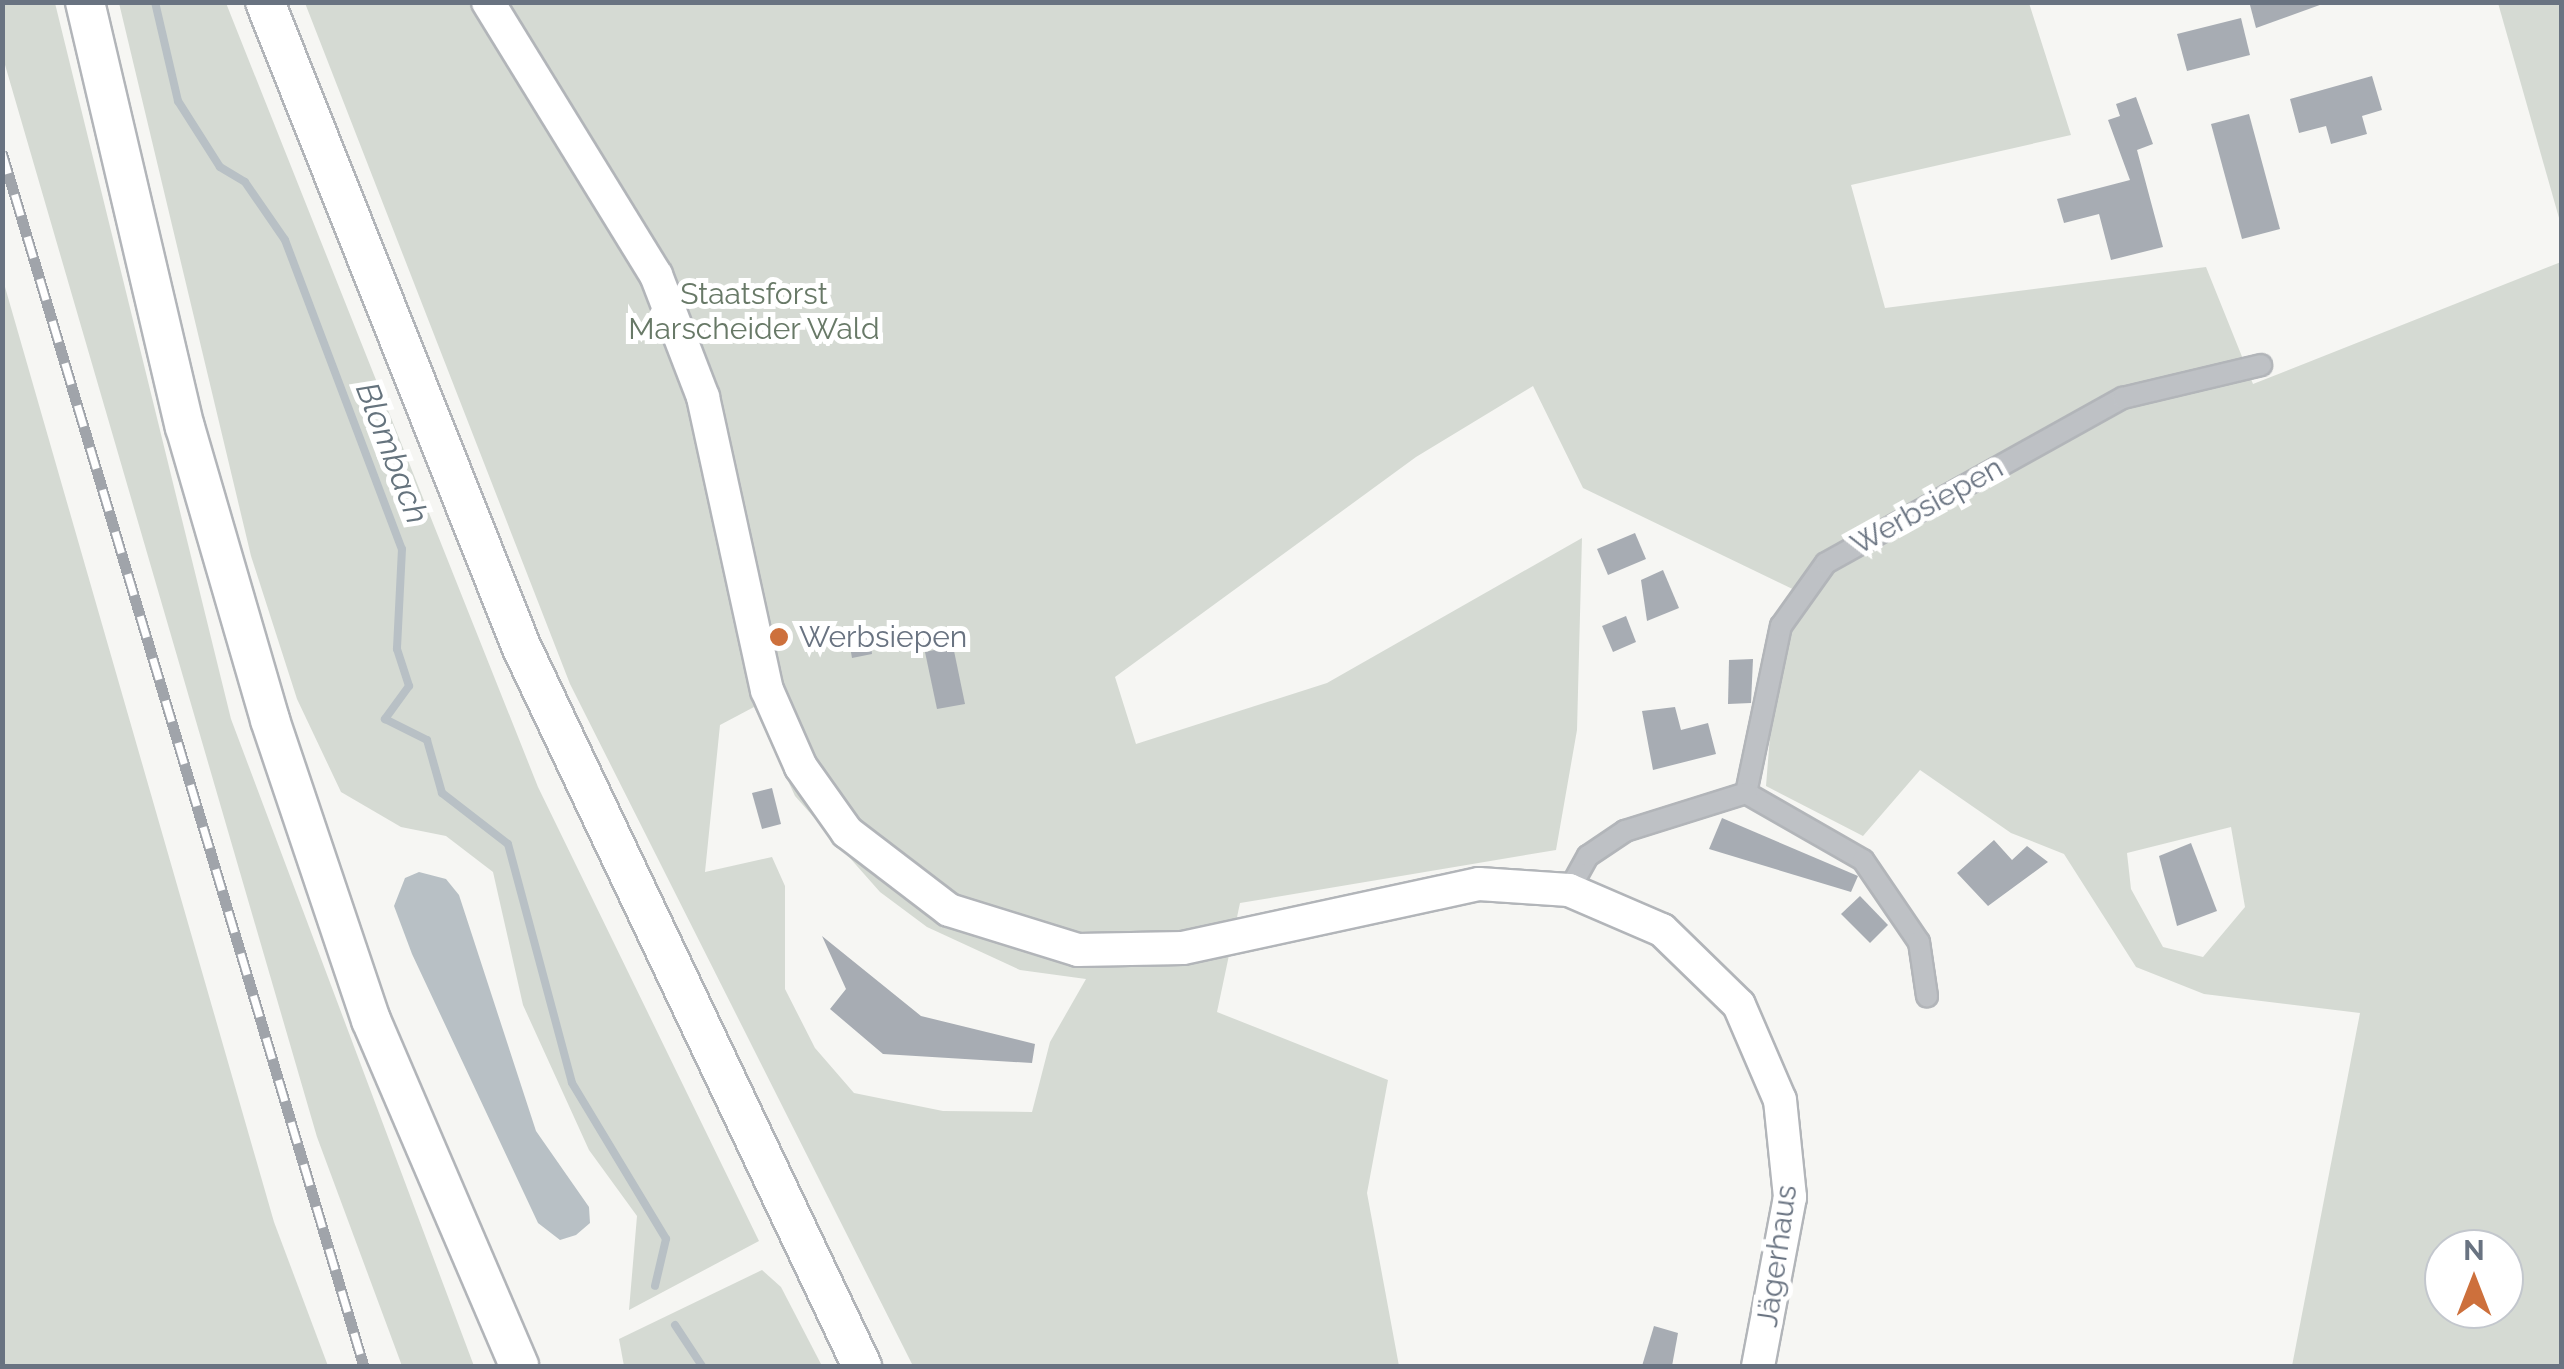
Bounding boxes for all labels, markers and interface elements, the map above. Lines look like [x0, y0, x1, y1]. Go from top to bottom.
park label: Staatsforst Marscheider Wald [627, 276, 881, 346]
water label: Blombach [348, 377, 436, 529]
street label: Werbsiepen [1845, 449, 2009, 563]
place label: Werbsiepen [799, 619, 967, 655]
marker: Werbsiepen [768, 626, 790, 648]
street label: Jägerhaus [1749, 1183, 1805, 1329]
north arrow [2424, 1229, 2524, 1329]
text: N [2463, 1234, 2485, 1267]

